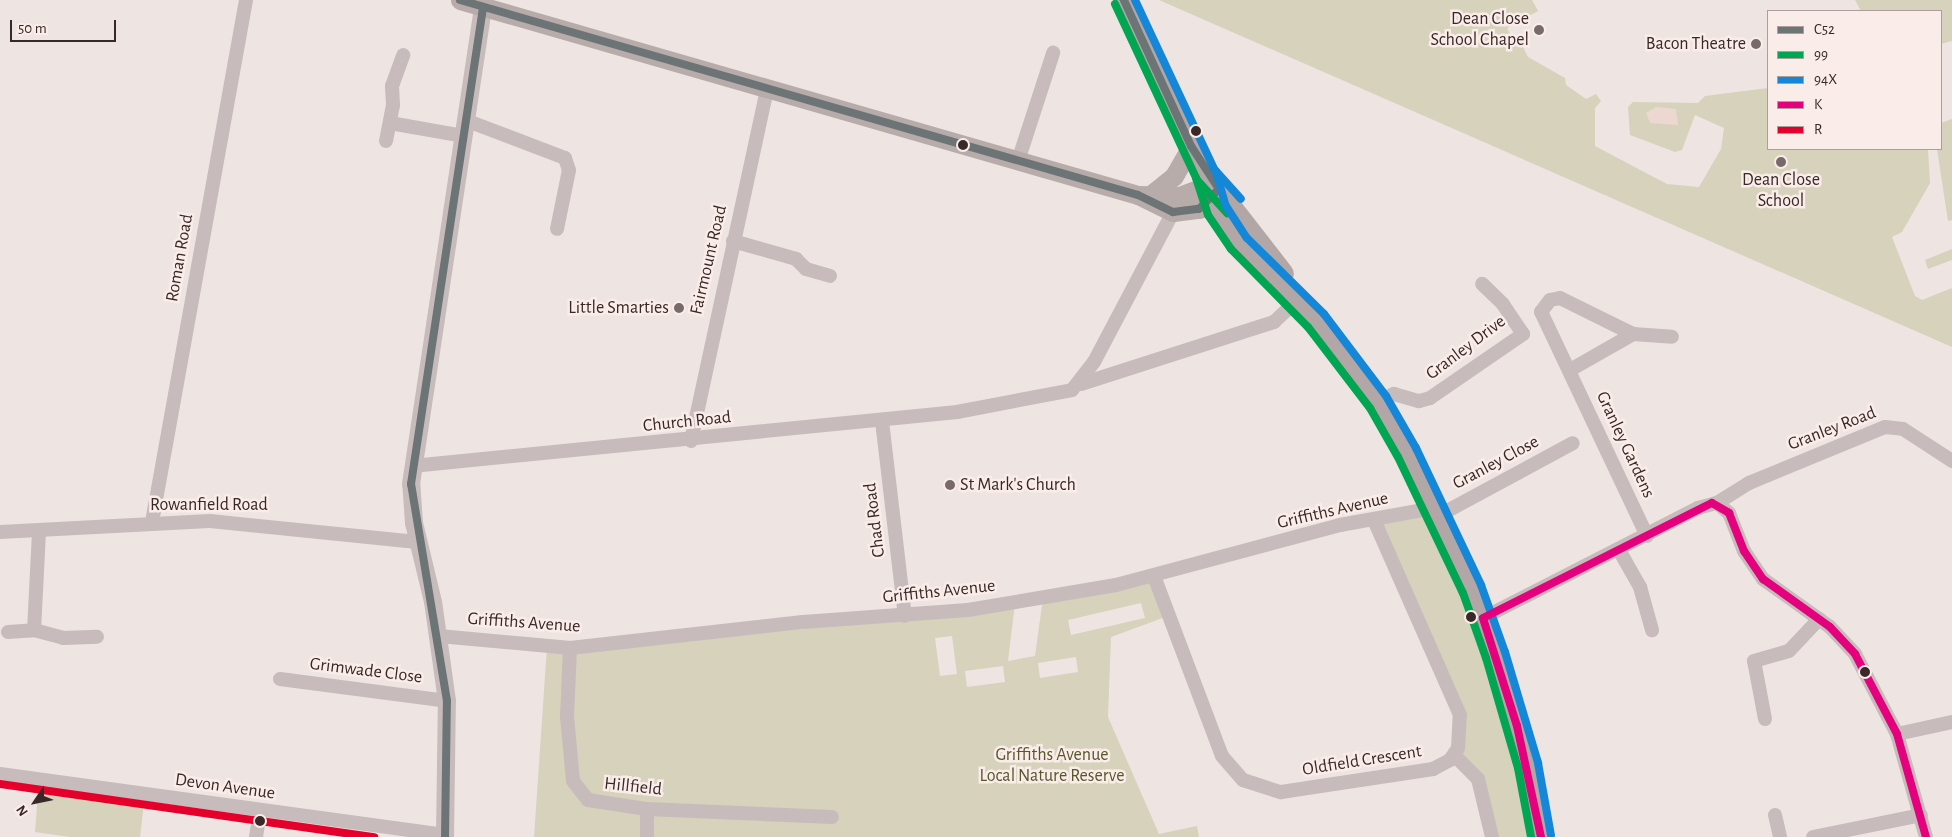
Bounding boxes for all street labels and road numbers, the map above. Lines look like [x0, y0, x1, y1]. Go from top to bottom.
street label: Fairmount Road [686, 203, 732, 317]
street label: Roman Road [162, 212, 198, 304]
street label: Granley Drive [1422, 311, 1510, 385]
street label: Granley Gardens [1591, 388, 1659, 502]
street label: Granley Road [1785, 402, 1879, 456]
street label: Church Road [642, 407, 732, 437]
street label: Granley Close [1449, 431, 1543, 495]
street label: Chad Road [860, 481, 890, 559]
street label: Griffiths Avenue [1275, 488, 1391, 534]
street label: Rowanfield Road [150, 494, 268, 516]
street label: Griffiths Avenue [882, 575, 996, 609]
street label: Griffiths Avenue [467, 608, 581, 638]
street label: Grimwade Close [309, 653, 423, 689]
street label: Oldfield Crescent [1301, 741, 1423, 781]
street label: Devon Avenue [174, 769, 276, 805]
street label: Hillfield [603, 773, 663, 801]

